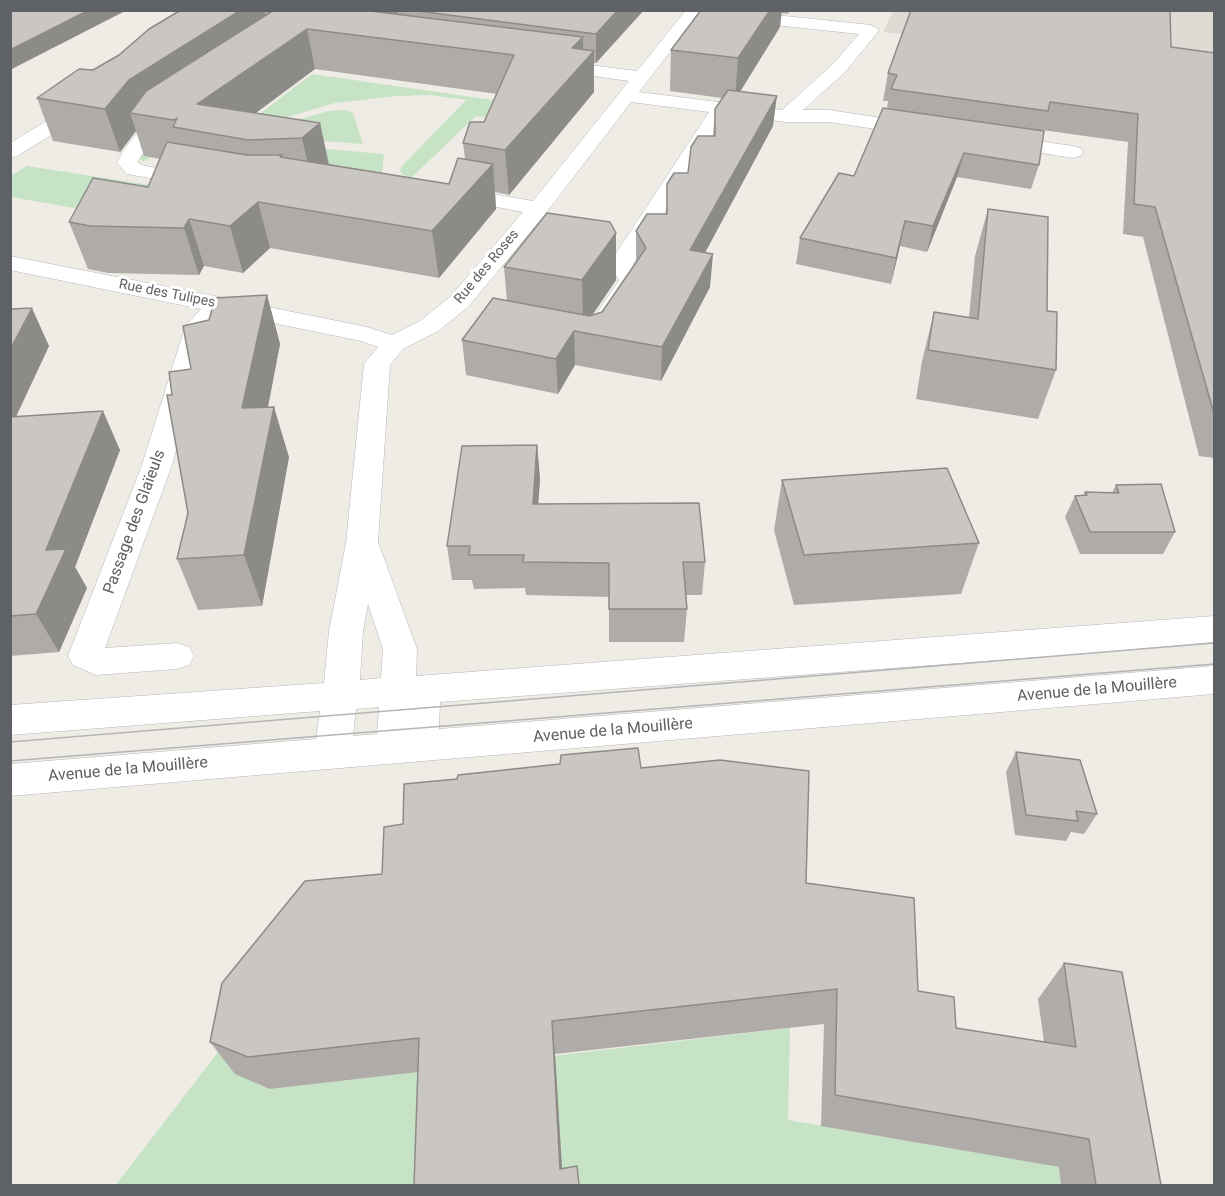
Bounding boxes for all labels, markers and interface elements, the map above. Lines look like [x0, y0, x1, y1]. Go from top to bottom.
street label: Rue des Roses [451, 226, 523, 308]
street label: Rue des Tulipes [117, 276, 217, 312]
street label: Passage des Glaïeuls [100, 447, 170, 597]
street label: Avenue de la Mouillère [1016, 673, 1178, 707]
street label: Avenue de la Mouillère [532, 714, 694, 748]
street label: Avenue de la Mouillère [47, 753, 209, 787]

